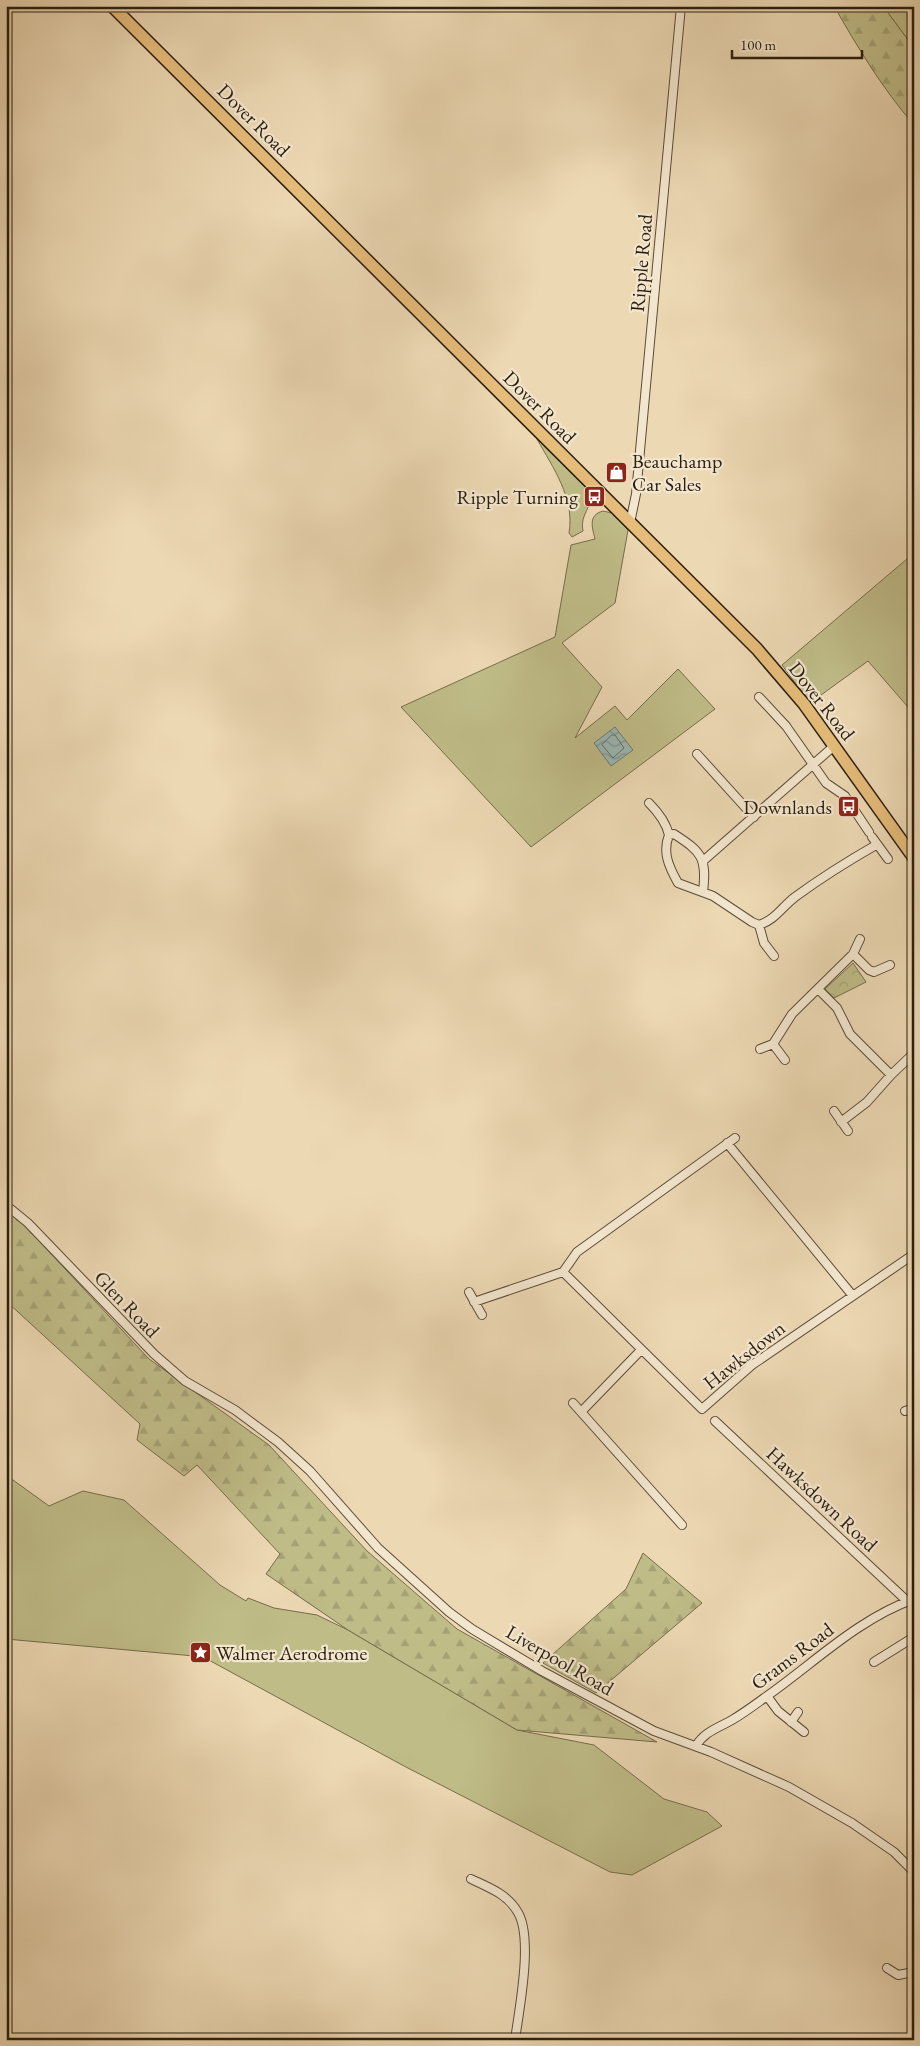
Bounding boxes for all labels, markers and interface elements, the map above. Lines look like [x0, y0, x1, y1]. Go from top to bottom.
scale bar [732, 28, 862, 60]
text: 100 m [740, 35, 777, 54]
street label: Dover Road [212, 78, 297, 163]
street label: Ripple Road [624, 212, 658, 313]
street label: Dover Road [498, 365, 583, 450]
place label: Beauchamp Car Sales [632, 448, 722, 497]
shop icon: Beauchamp Car Sales [604, 460, 628, 484]
place label: Ripple Turning [456, 484, 578, 510]
bus stop icon: Ripple Turning [582, 485, 606, 509]
street label: Dover Road [783, 656, 861, 746]
place label: Downlands [743, 794, 832, 820]
bus stop icon: Downlands [836, 795, 860, 819]
street label: Glen Road [89, 1265, 166, 1344]
street label: Hawksdown [698, 1315, 791, 1395]
street label: Hawksdown Road [761, 1441, 884, 1558]
street label: Grams Road [745, 1616, 839, 1696]
street label: Liverpool Road [502, 1619, 619, 1702]
place label: Walmer Aerodrome [216, 1640, 368, 1666]
place icon: Walmer Aerodrome [188, 1641, 212, 1665]

